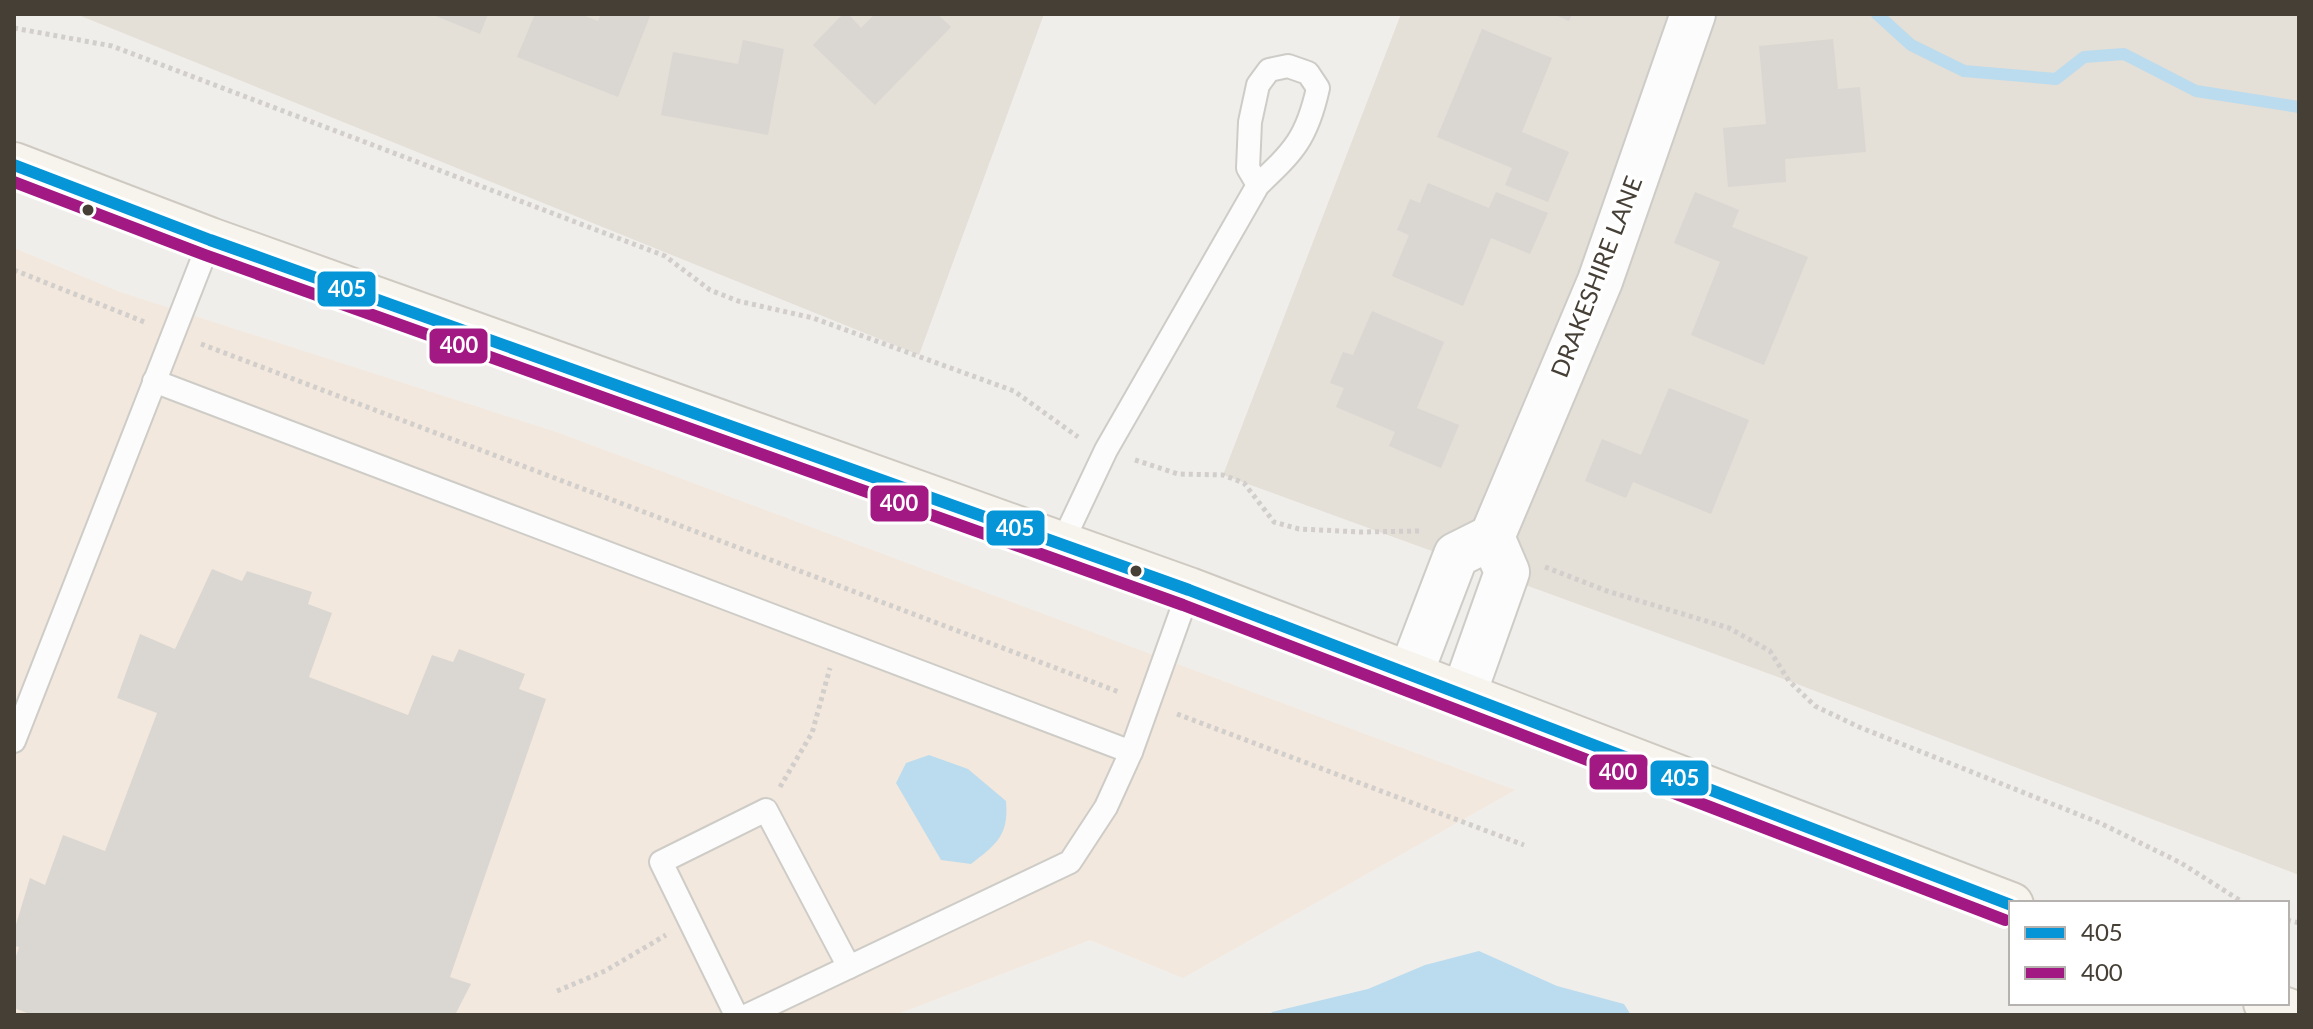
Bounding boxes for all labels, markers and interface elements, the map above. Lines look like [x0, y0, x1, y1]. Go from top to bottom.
street label: DRAKESHIRE LANE [1544, 172, 1647, 381]
unlabelled marker [80, 202, 96, 218]
line badge: 405 [316, 270, 377, 308]
text: 405 [328, 275, 366, 302]
line badge: 400 [428, 327, 489, 365]
text: 400 [440, 331, 478, 358]
line badge: 400 [869, 484, 930, 523]
text: 400 [880, 489, 918, 516]
line badge: 405 [985, 509, 1046, 547]
text: 405 [996, 514, 1034, 541]
unlabelled marker [1128, 563, 1144, 579]
line badge: 400 [1588, 753, 1649, 791]
text: 400 [1599, 758, 1637, 785]
line badge: 405 [1649, 759, 1710, 797]
text: 405 [1661, 764, 1699, 791]
legend [2009, 901, 2289, 1005]
text: 405 [2081, 917, 2123, 946]
text: 400 [2081, 957, 2123, 986]

